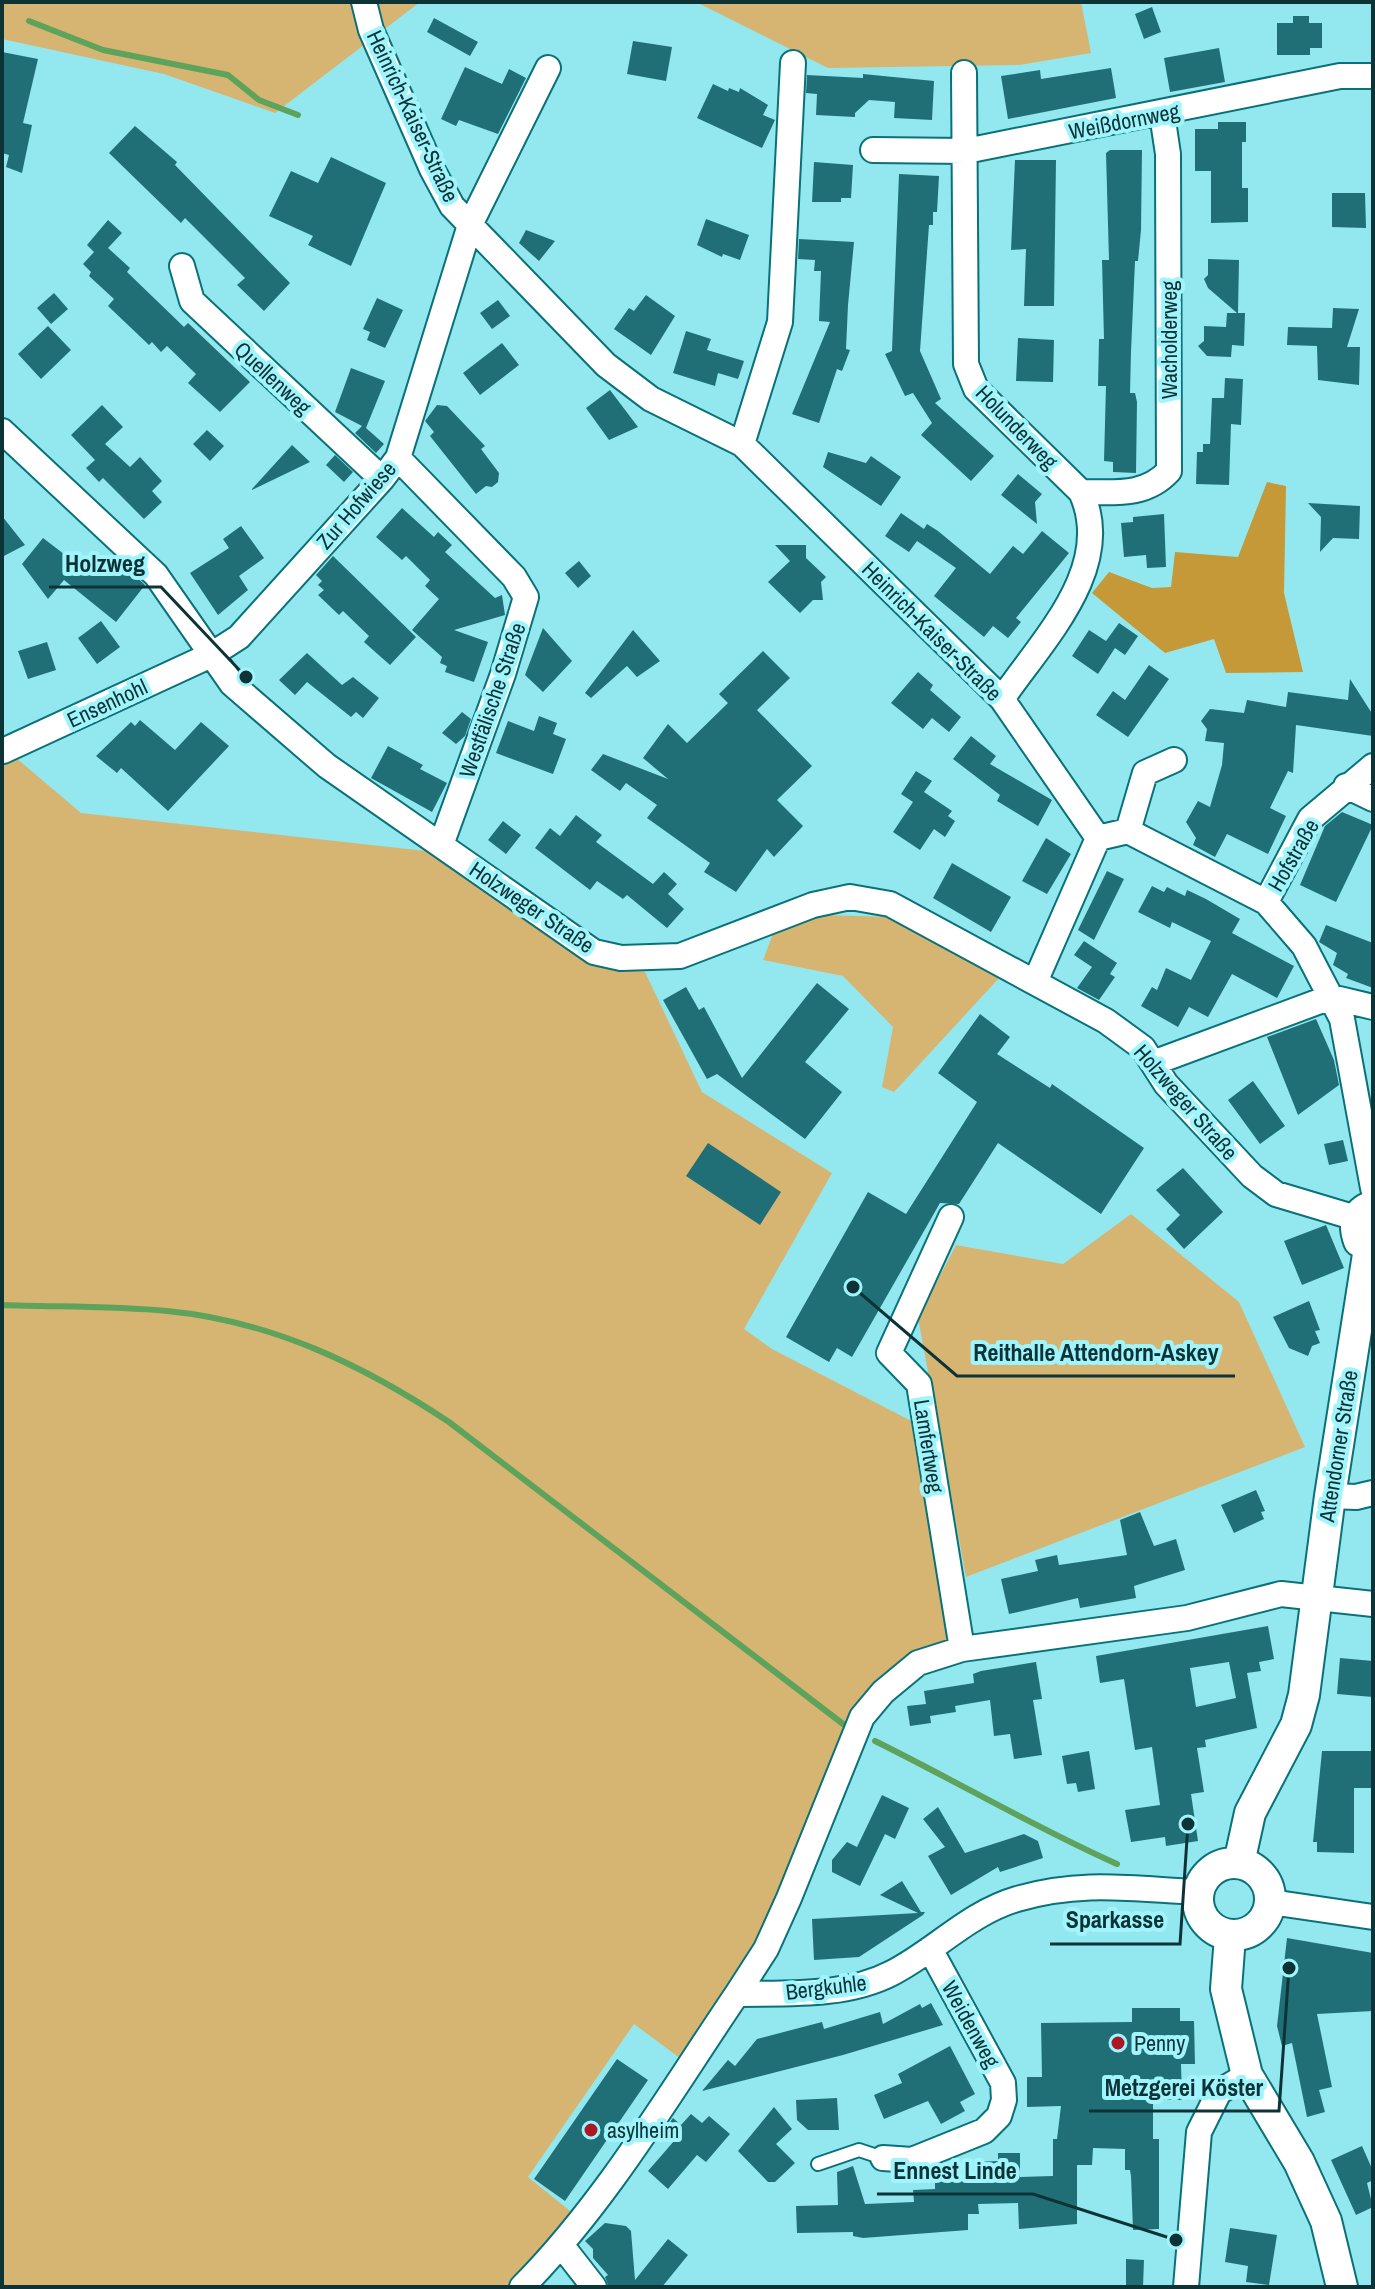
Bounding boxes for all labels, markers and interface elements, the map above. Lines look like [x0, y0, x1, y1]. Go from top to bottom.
street label: Heinrich-Kaiser-Straße [360, 25, 466, 207]
street label: Weißdornweg [1066, 96, 1182, 146]
street label: Wacholderweg [1154, 281, 1184, 399]
street label: Quellenweg [228, 335, 318, 421]
street label: Holunderweg [969, 378, 1065, 476]
street label: Zur Hofwiese [309, 455, 403, 555]
callout: Holzweg [49, 539, 161, 587]
text: Holzweg [65, 547, 145, 579]
street label: Heinrich-Kaiser-Straße [855, 554, 1009, 708]
street label: Westfälische Straße [451, 618, 533, 782]
street label: Ensenhohl [62, 671, 152, 735]
street label: Hofstraße [1260, 813, 1326, 897]
street label: Holzweger Straße [464, 854, 600, 960]
street label: Holzweger Straße [1127, 1038, 1245, 1166]
callout: Reithalle Attendorn-Askey [957, 1328, 1235, 1376]
text: Reithalle Attendorn-Askey [973, 1336, 1219, 1368]
street label: Attendorner Straße [1311, 1368, 1365, 1525]
street label: Lamfertweg [907, 1397, 951, 1495]
callout: Sparkasse [1050, 1896, 1180, 1944]
text: Sparkasse [1066, 1903, 1164, 1935]
street label: Bergkuhle [784, 1967, 868, 2007]
street label: Weidenweg [935, 1975, 1007, 2073]
place label: Penny [1134, 2028, 1185, 2058]
marker: Penny [1109, 2034, 1127, 2052]
callout: Metzgerei Köster [1089, 2063, 1279, 2111]
text: Metzgerei Köster [1105, 2071, 1264, 2103]
place label: asylheim [607, 2115, 679, 2145]
marker: asylheim [582, 2121, 600, 2139]
callout: Ennest Linde [877, 2146, 1033, 2194]
text: Ennest Linde [893, 2154, 1017, 2186]

